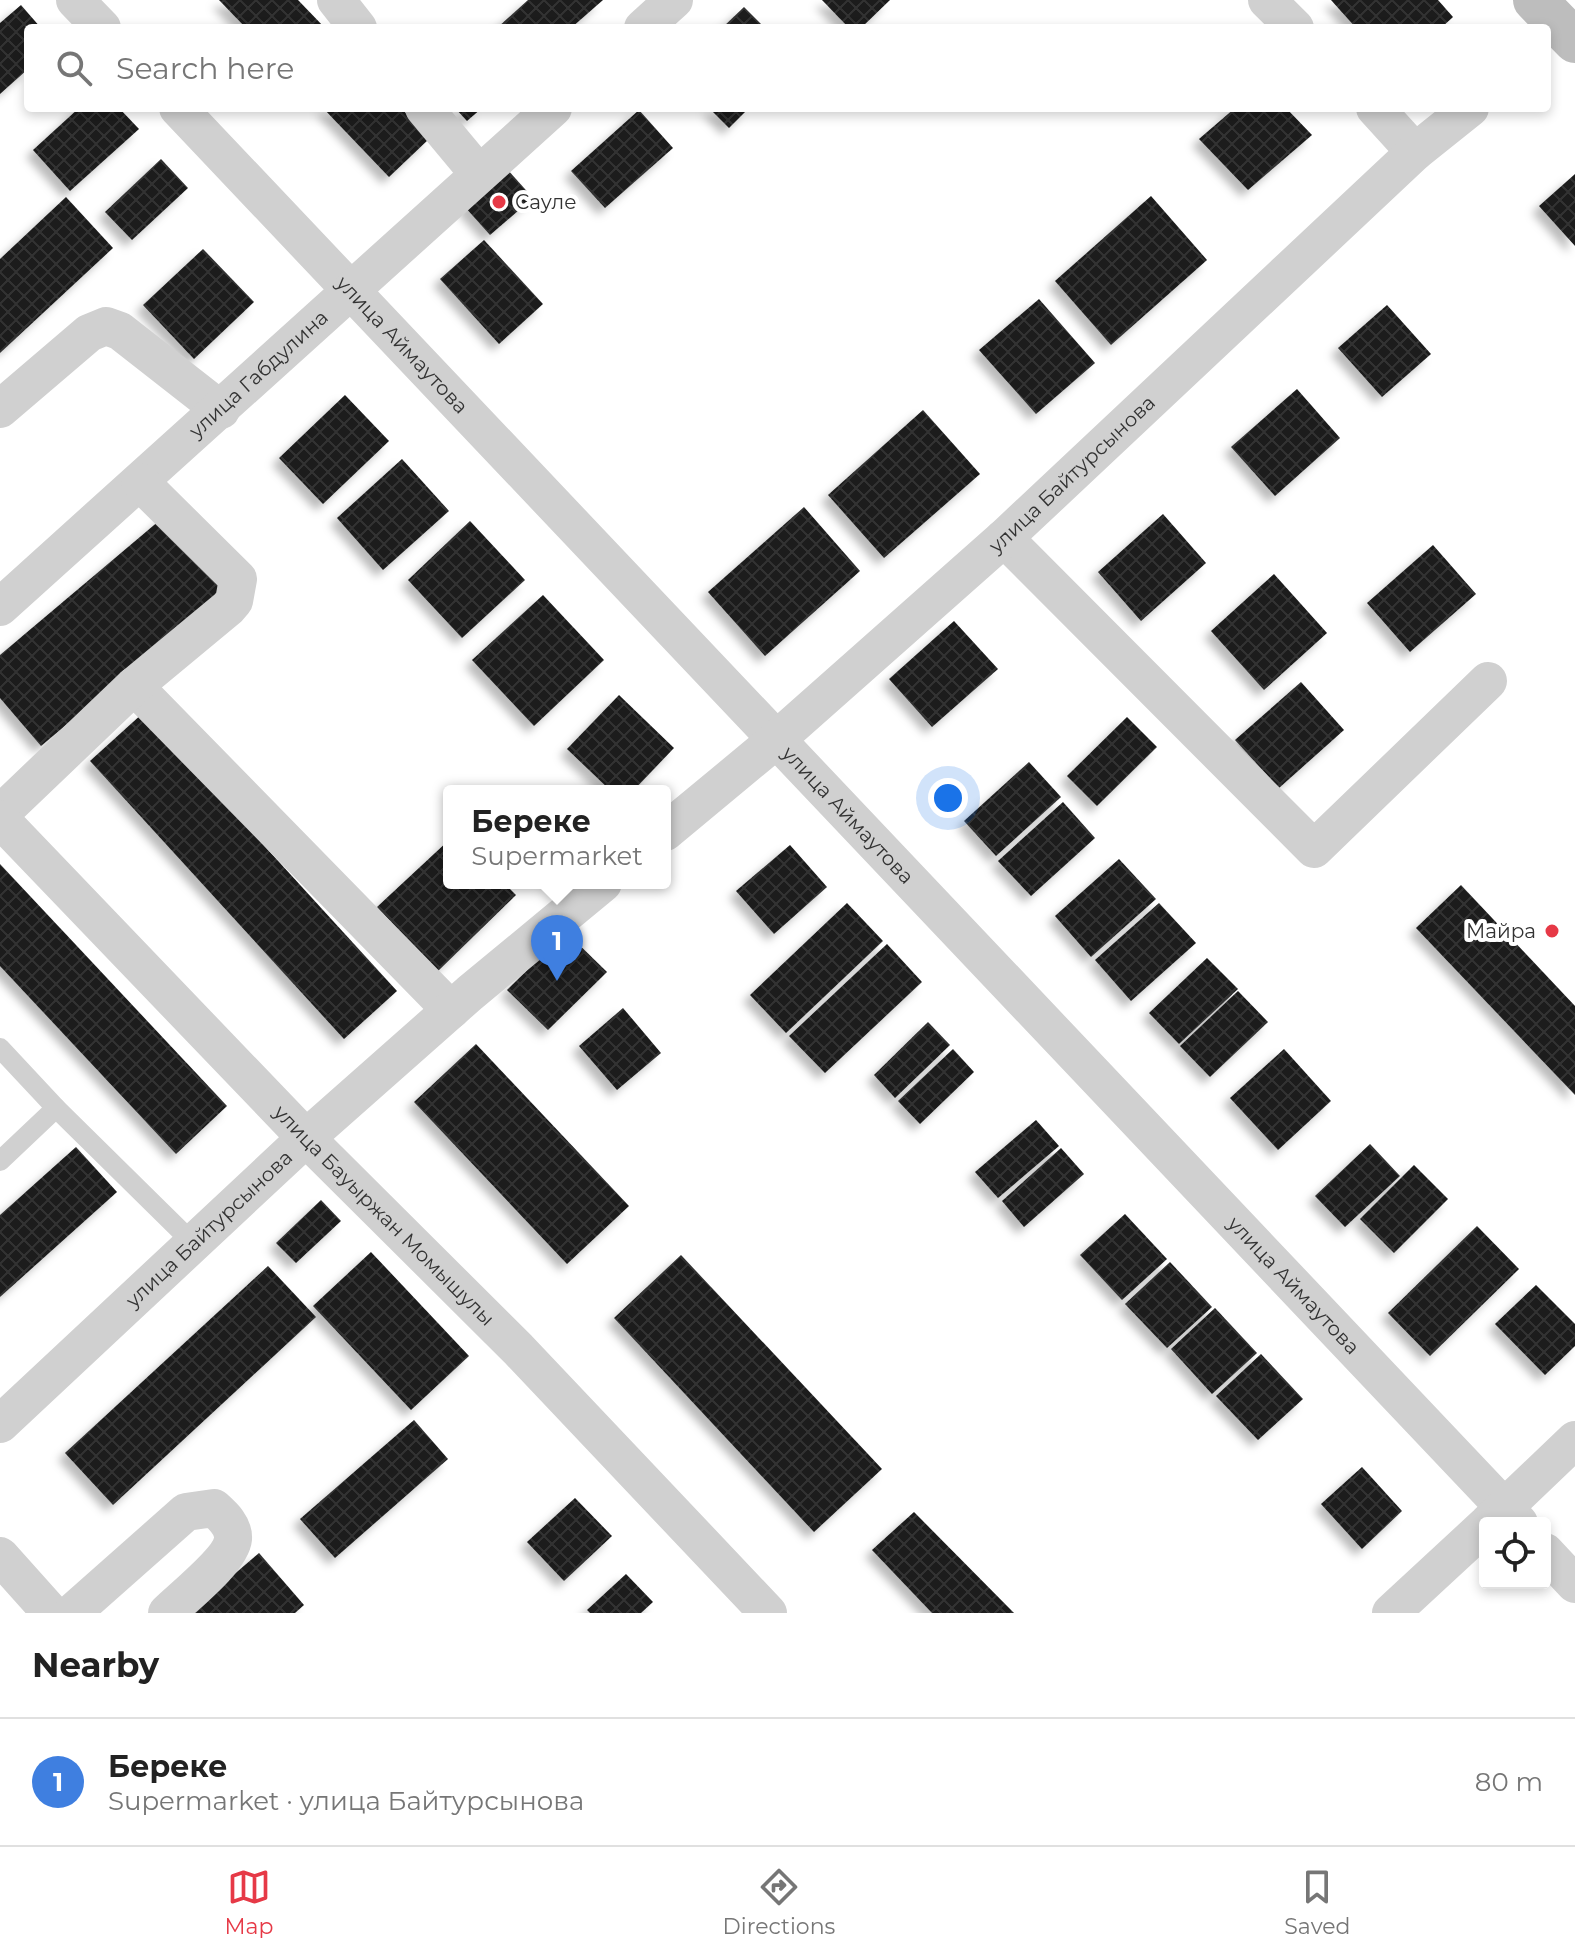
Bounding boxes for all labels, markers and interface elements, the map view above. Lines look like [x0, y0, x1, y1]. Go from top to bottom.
search box [24, 24, 1551, 112]
icon: search [52, 46, 96, 90]
text: Search here [116, 50, 294, 87]
place label: Сауле [515, 190, 577, 214]
marker: Сауле [490, 193, 508, 211]
street label: улица Аймаутова [331, 270, 473, 418]
street label: улица Габдулина [183, 305, 333, 443]
street label: улица Байтурсынова [983, 390, 1160, 558]
street label: улица Аймаутова [776, 740, 919, 889]
your location [928, 778, 968, 818]
popup [443, 785, 671, 889]
text: Береке [471, 803, 591, 840]
text: Supermarket [471, 840, 643, 872]
pin: 1 [531, 915, 583, 981]
place label: Майра [1466, 919, 1536, 943]
marker: Майра [1543, 922, 1561, 940]
street label: улица Бауыржан Момышулы [268, 1099, 499, 1331]
street label: улица Байтурсынова [120, 1145, 297, 1313]
street label: улица Аймаутова [1222, 1211, 1365, 1359]
map controls [1479, 1517, 1551, 1589]
button: locate [1479, 1517, 1551, 1589]
text: Nearby [32, 1644, 159, 1686]
text: Береке [108, 1748, 228, 1785]
text: 1 [53, 1766, 63, 1798]
text: 80 m [1475, 1766, 1543, 1798]
text: Supermarket · улица Байтурсынова [108, 1785, 584, 1817]
tab: Map [225, 1865, 273, 1940]
tab: Directions [723, 1865, 835, 1940]
tab: Saved [1284, 1865, 1350, 1940]

